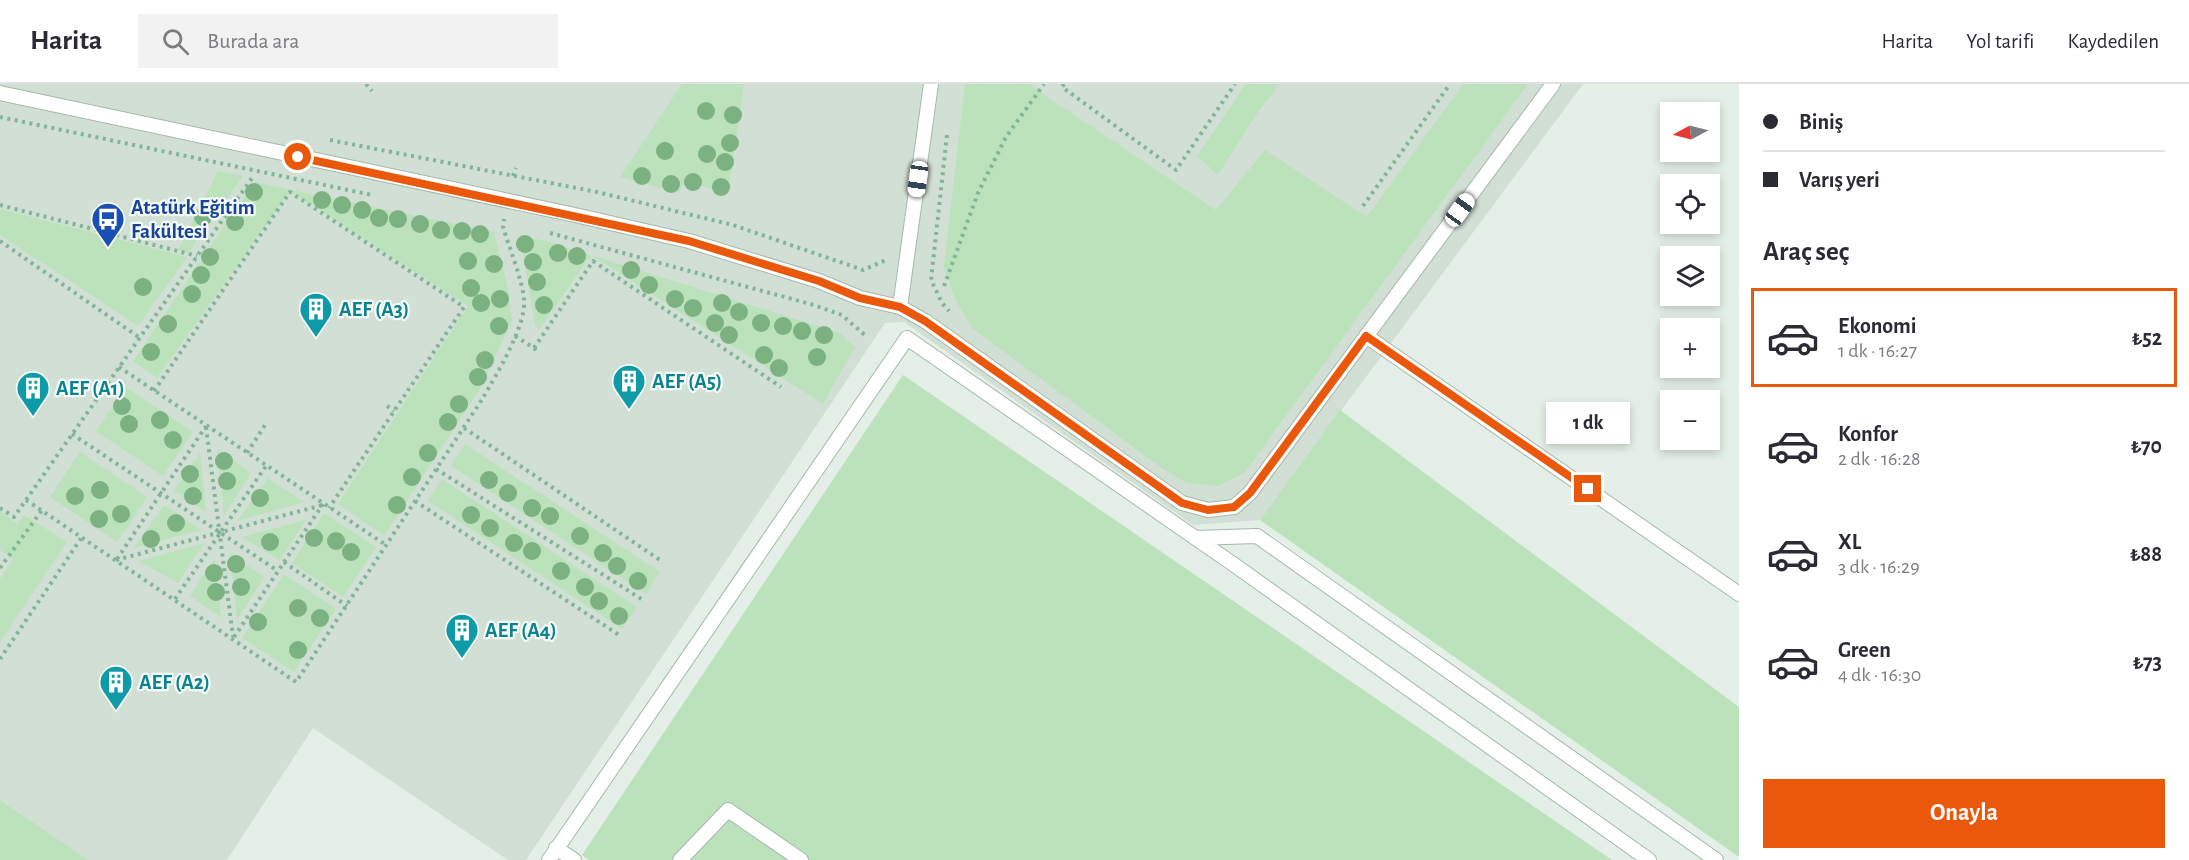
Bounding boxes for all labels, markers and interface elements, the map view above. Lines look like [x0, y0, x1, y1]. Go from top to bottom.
search box [138, 14, 558, 68]
icon: search [159, 25, 192, 58]
text: Harita [30, 27, 102, 55]
text: Burada ara [207, 30, 299, 52]
text: Harita [1881, 31, 1933, 52]
text: Yol tarifi [1966, 31, 2034, 52]
text: Kaydedilen [2067, 31, 2159, 52]
north arrow [1660, 102, 1720, 162]
map controls [1660, 102, 1720, 450]
text: Biniş [1799, 111, 1843, 133]
route start [284, 143, 311, 170]
car [907, 160, 929, 198]
text: Varış yeri [1799, 169, 1880, 191]
button: locate [1660, 174, 1720, 234]
car [1442, 190, 1478, 230]
place label: Atatürk Eğitim Fakültesi [131, 197, 255, 242]
bus stop icon: Atatürk Eğitim Fakültesi [90, 201, 126, 248]
text: Araç seç [1763, 238, 1849, 265]
button: layers [1660, 246, 1720, 306]
building icon: AEF (A3) [298, 291, 334, 338]
place label: AEF (A3) [339, 299, 409, 320]
icon: car [1766, 311, 1820, 365]
text: Ekonomi [1838, 315, 1917, 337]
button: + [1660, 318, 1720, 378]
text: ₺52 [2132, 327, 2162, 349]
text: 1 dk · 16:27 [1838, 341, 1917, 361]
building icon: AEF (A5) [611, 363, 647, 410]
building icon: AEF (A1) [15, 370, 51, 417]
place label: AEF (A5) [652, 371, 722, 392]
place label: AEF (A1) [56, 378, 125, 399]
button: − [1660, 390, 1720, 450]
callout: 1 dk [1546, 402, 1630, 444]
text: 1 dk [1573, 413, 1603, 433]
icon: car [1766, 419, 1820, 473]
text: Konfor [1838, 423, 1898, 445]
text: ₺70 [2131, 435, 2162, 457]
text: 2 dk · 16:28 [1838, 449, 1921, 469]
route end [1574, 475, 1601, 502]
icon: car [1766, 527, 1820, 581]
text: XL [1838, 531, 1861, 553]
text: ₺88 [2130, 543, 2162, 565]
text: 3 dk · 16:29 [1838, 557, 1920, 577]
building icon: AEF (A4) [444, 612, 480, 659]
place label: AEF (A4) [485, 620, 557, 641]
icon: car [1766, 635, 1820, 689]
text: Green [1838, 639, 1891, 661]
text: ₺73 [2133, 651, 2162, 673]
building icon: AEF (A2) [98, 664, 134, 711]
text: 4 dk · 16:30 [1838, 665, 1921, 685]
place label: AEF (A2) [139, 672, 210, 693]
button: Onayla [1763, 779, 2165, 848]

